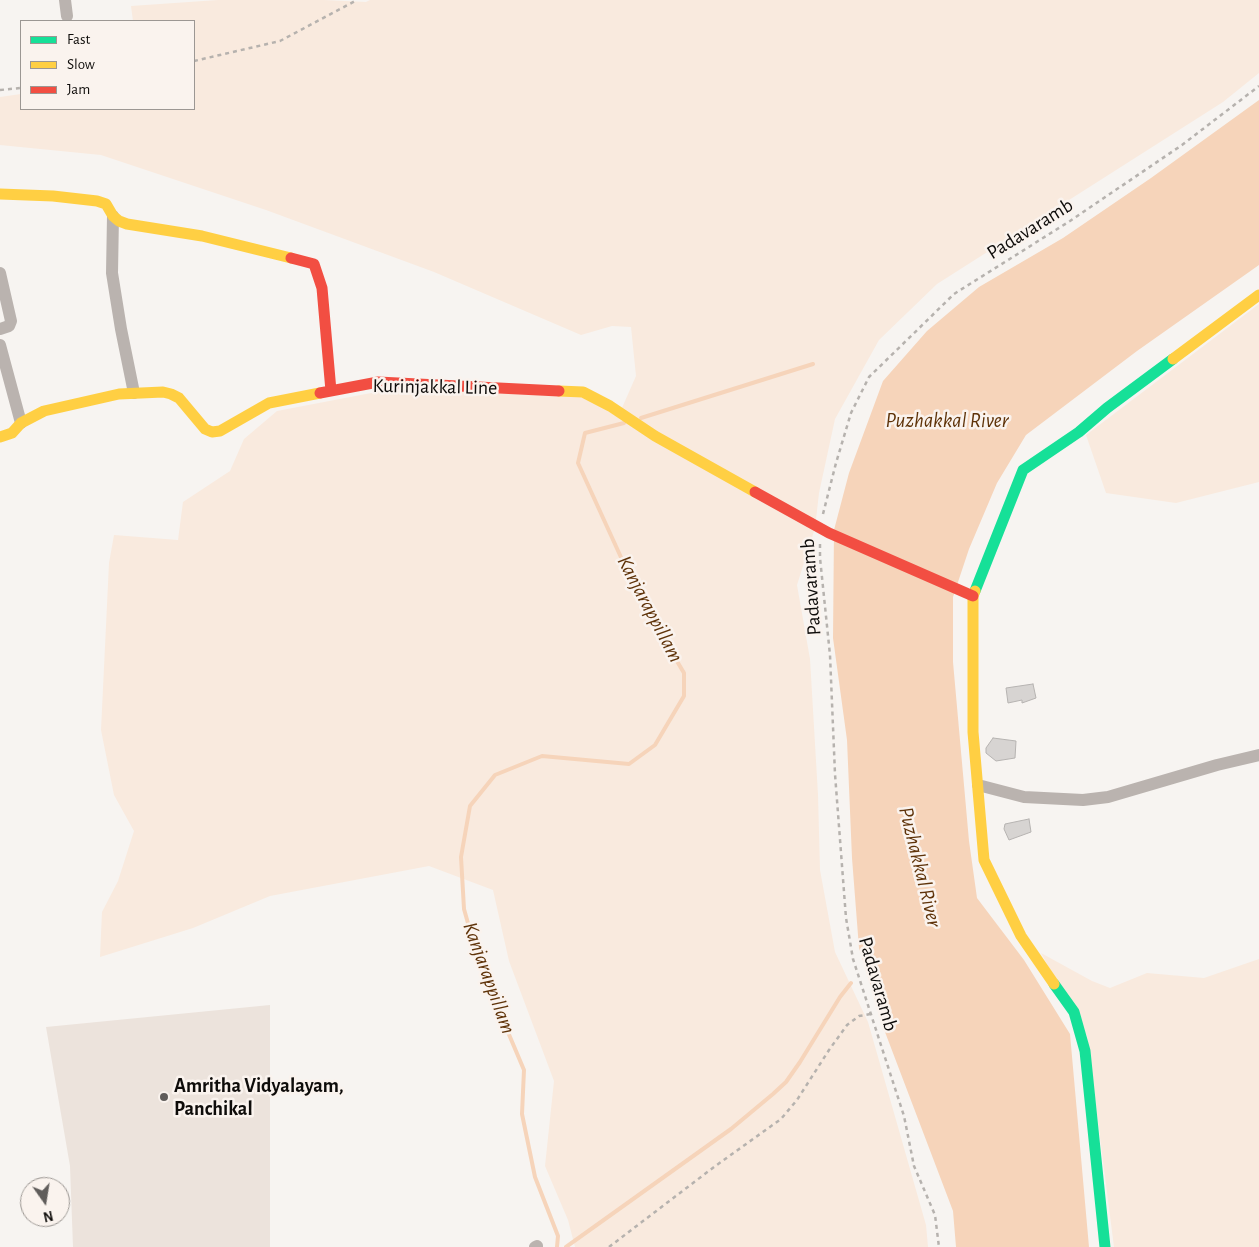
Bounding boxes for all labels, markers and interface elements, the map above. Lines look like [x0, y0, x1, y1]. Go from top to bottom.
legend [20, 20, 195, 110]
text: Fast [67, 32, 90, 47]
text: Slow [67, 57, 95, 72]
text: Jam [67, 82, 90, 97]
street label: Padavaramb [982, 193, 1078, 265]
street label: Kurinjakkal Line [372, 374, 498, 400]
water label: Puzhakkal River [885, 408, 1009, 434]
street label: Padavaramb [796, 538, 826, 636]
water label: Kanjarappillam [611, 551, 689, 667]
water label: Puzhakkal River [893, 804, 947, 930]
water label: Kanjarappillam [457, 919, 521, 1037]
street label: Padavaramb [853, 934, 903, 1034]
place label: Amritha Vidyalayam, Panchikal [174, 1074, 344, 1121]
marker: Amritha Vidyalayam, Panchikal [158, 1091, 170, 1103]
north arrow [20, 1177, 70, 1227]
text: N [42, 1208, 54, 1224]

